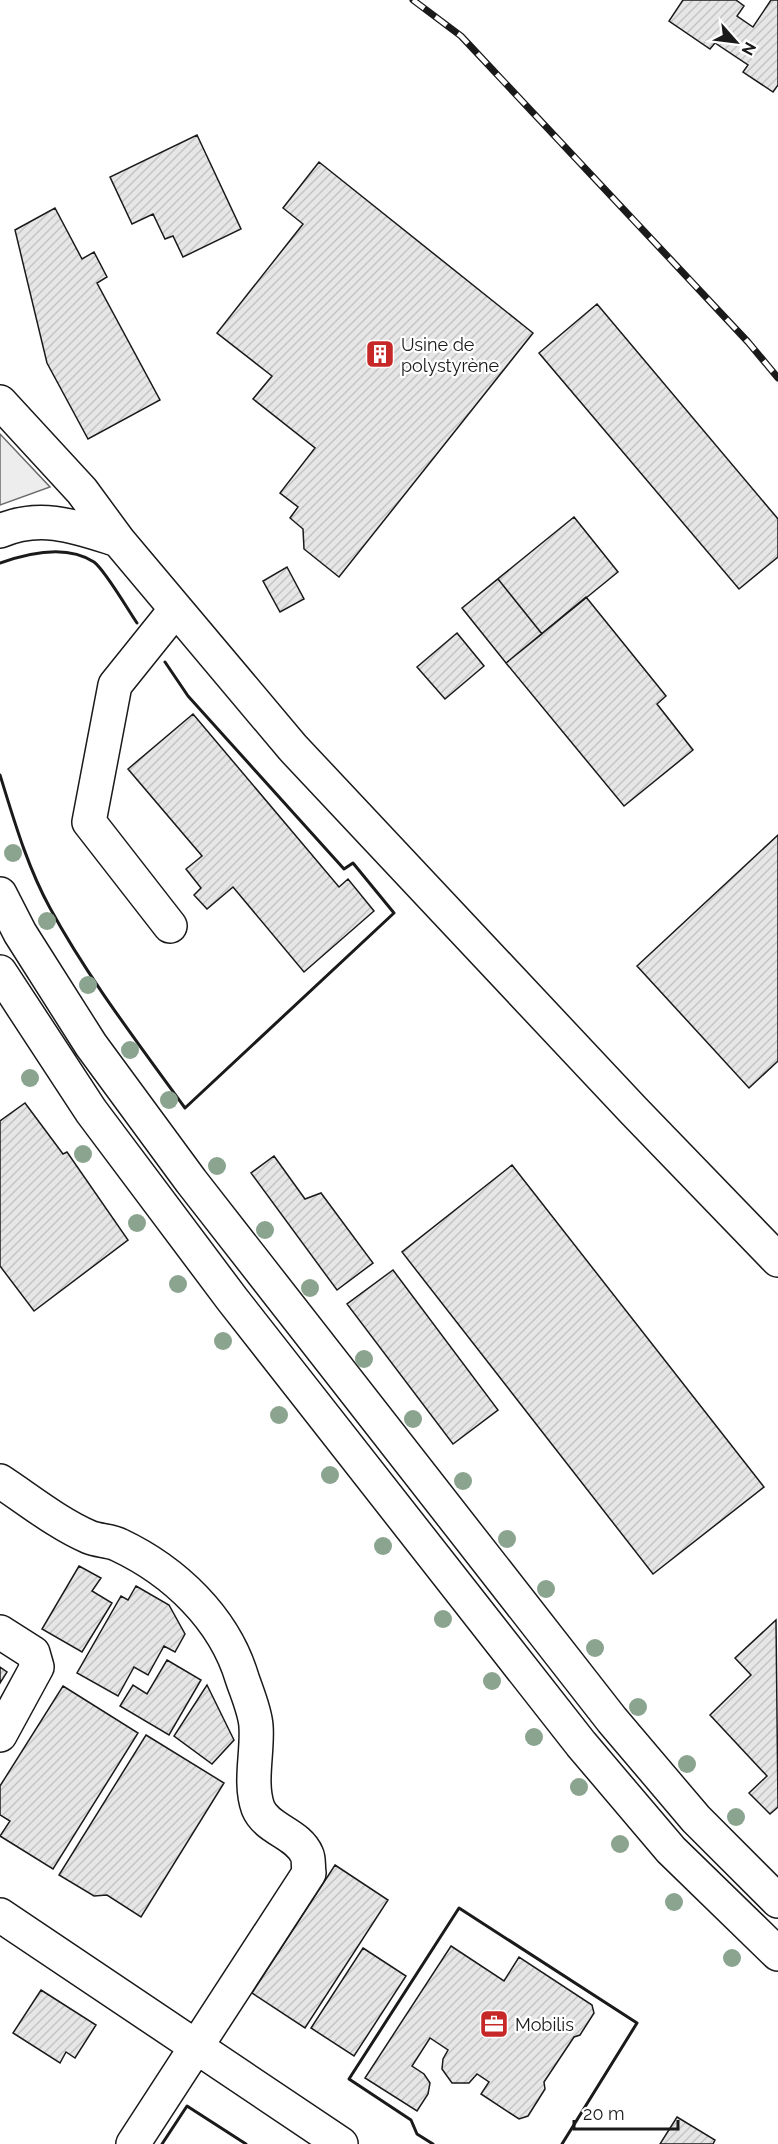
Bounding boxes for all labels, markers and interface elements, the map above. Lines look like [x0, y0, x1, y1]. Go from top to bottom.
north arrow [706, 12, 766, 72]
text: N [738, 39, 760, 59]
place label: Usine de polystyrène [401, 334, 499, 376]
building icon: Usine de polystyrène [364, 338, 396, 370]
office icon: Mobilis [478, 2008, 510, 2040]
place label: Mobilis [515, 2014, 574, 2035]
scale bar [574, 2093, 678, 2131]
text: 20 m [583, 2103, 625, 2124]

